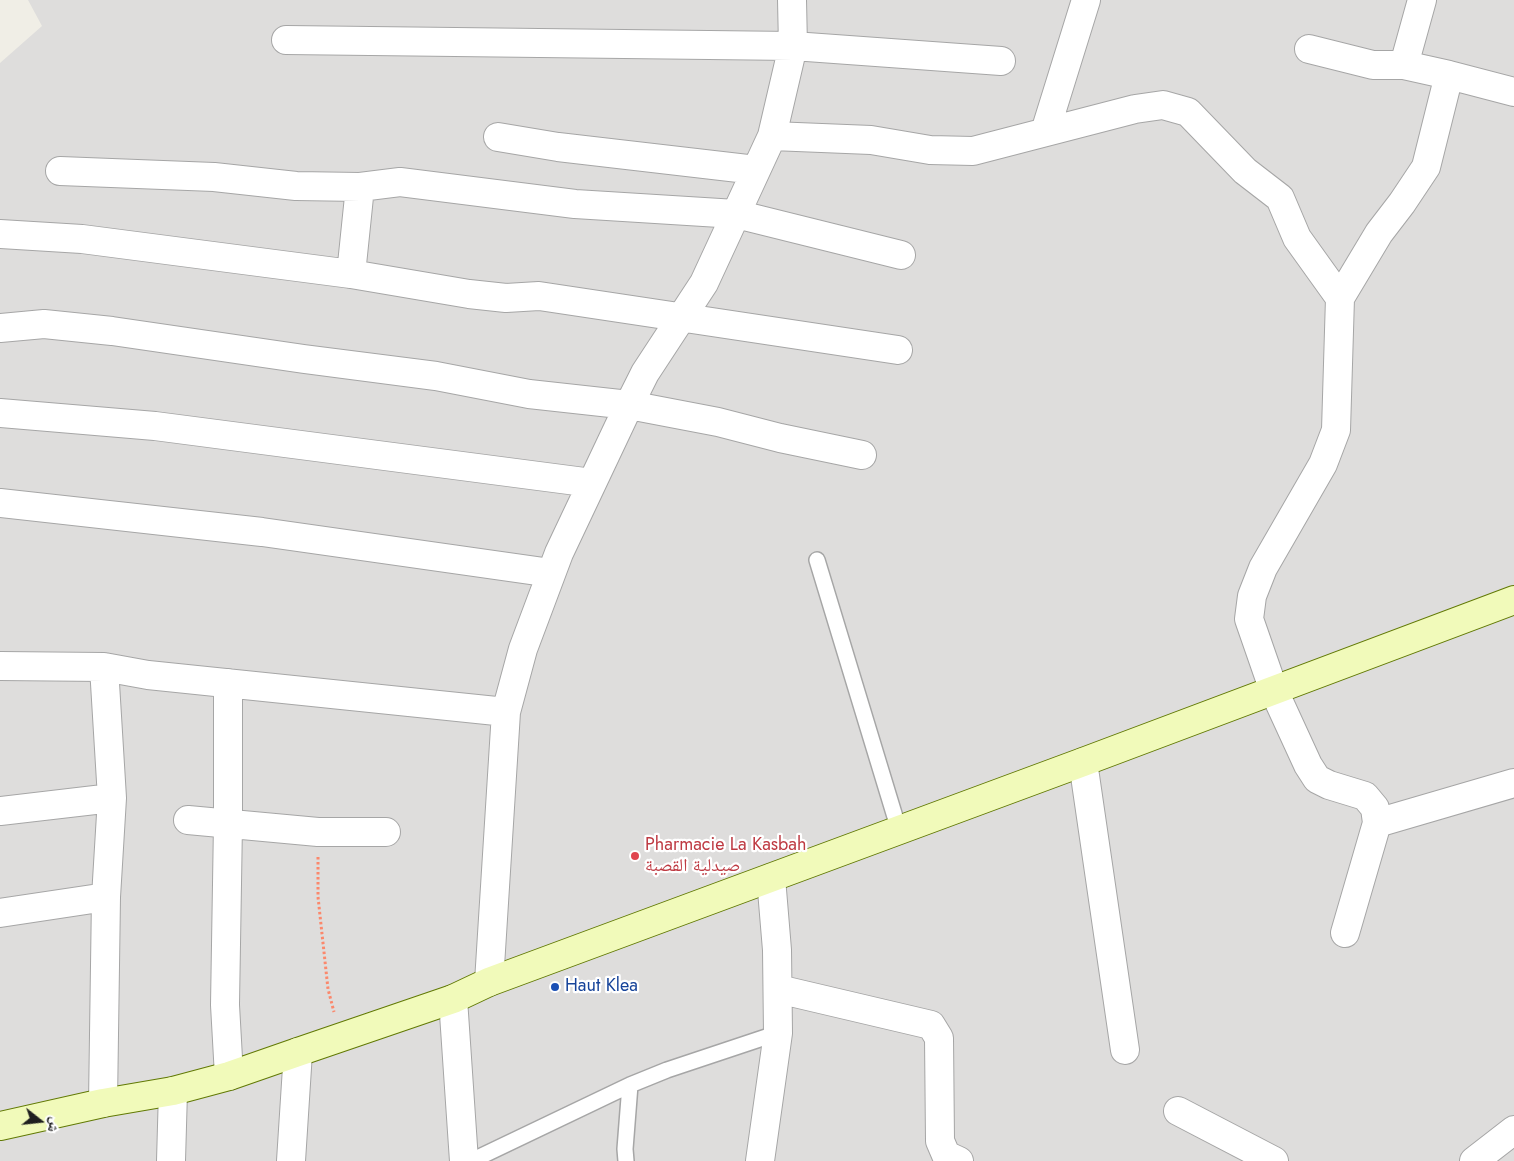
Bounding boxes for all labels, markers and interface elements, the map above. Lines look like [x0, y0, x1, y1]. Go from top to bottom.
place label: Pharmacie La Kasbah صيدلية القصبة [645, 835, 806, 878]
marker: Pharmacie La Kasbah صيدلية القصبة [629, 850, 641, 862]
place label: Haut Klea [565, 976, 638, 998]
marker: Haut Klea [549, 981, 561, 993]
north arrow [15, 1096, 65, 1146]
text: ش [43, 1115, 66, 1135]

